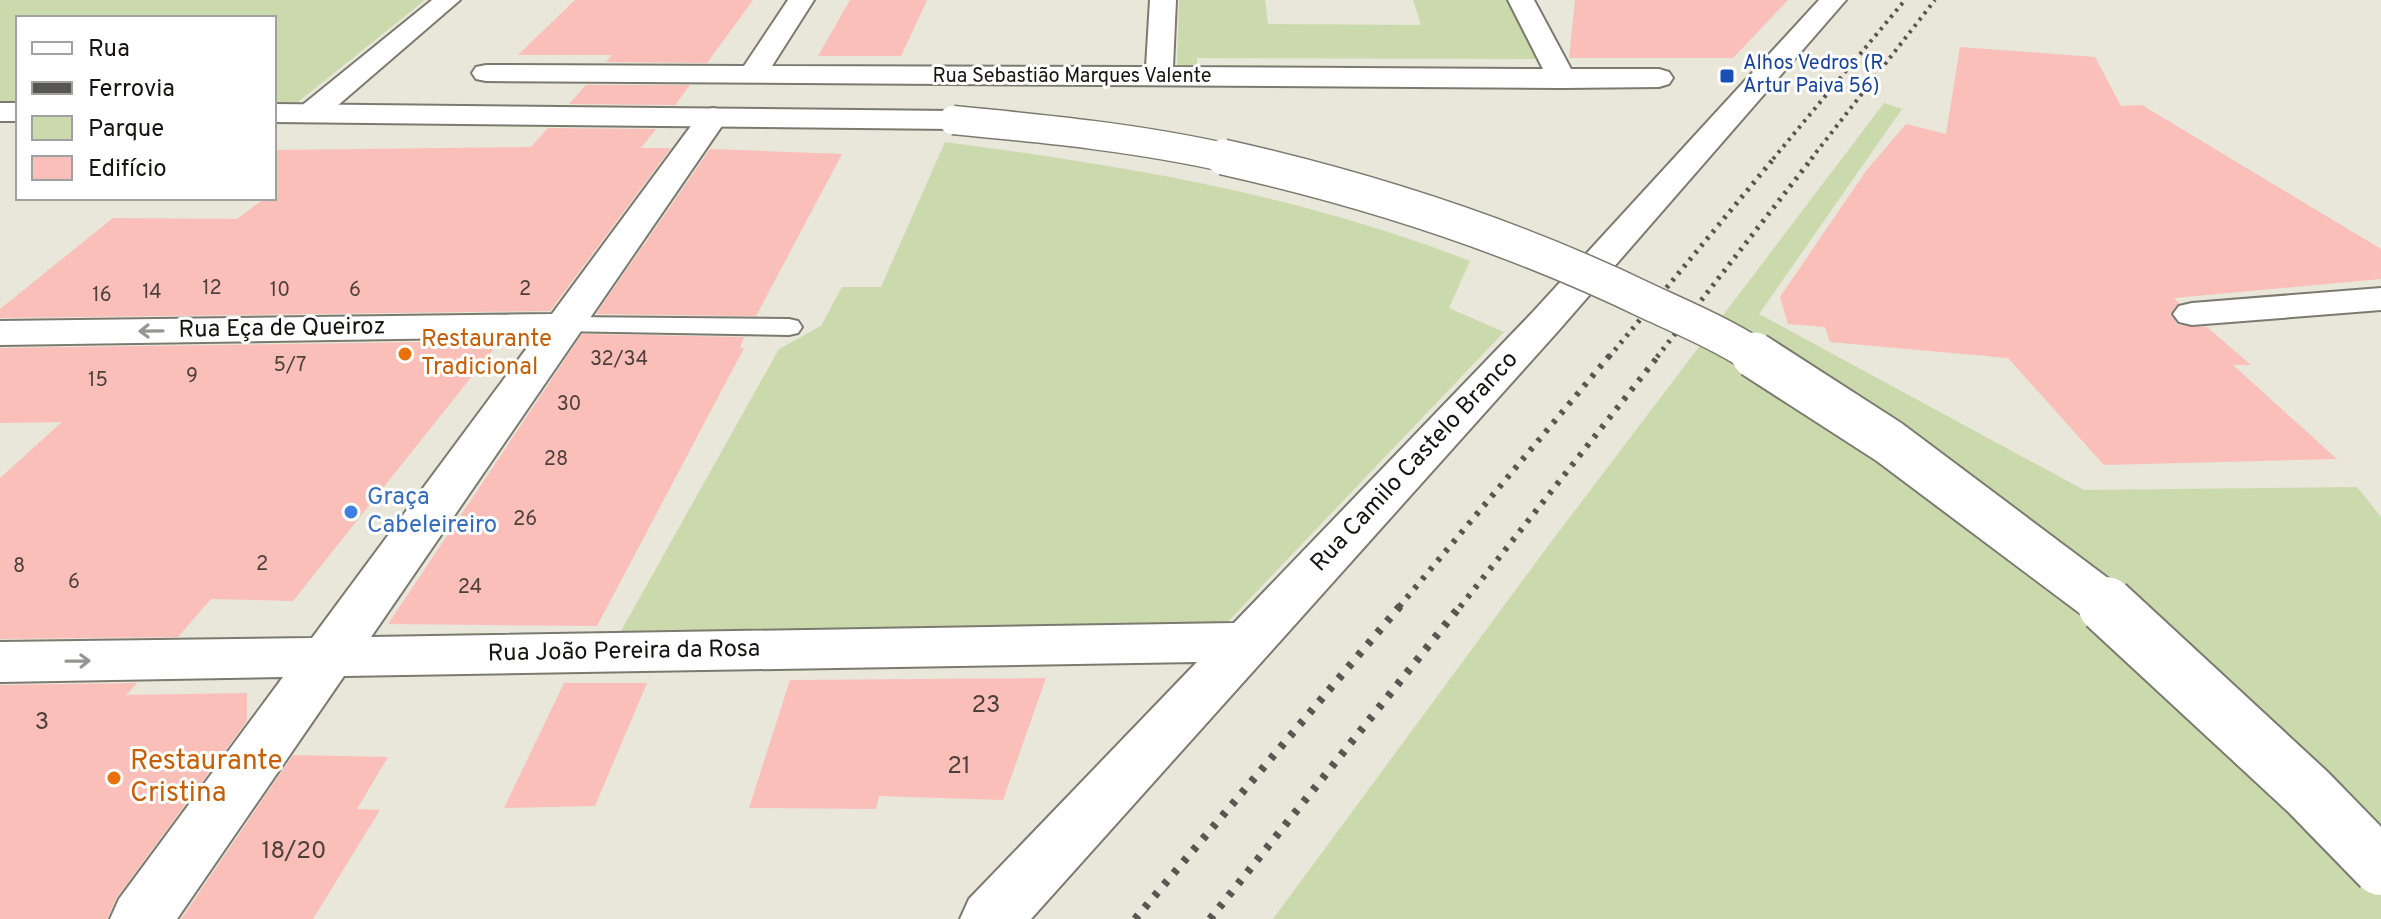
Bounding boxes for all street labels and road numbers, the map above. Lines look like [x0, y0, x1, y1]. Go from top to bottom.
street label: Rua Sebastião Marques Valente [932, 64, 1212, 90]
street label: Rua Eça de Queiroz [178, 312, 386, 346]
street label: Rua Camilo Castelo Branco [1305, 345, 1525, 579]
street label: Rua João Pereira da Rosa [487, 635, 761, 669]

